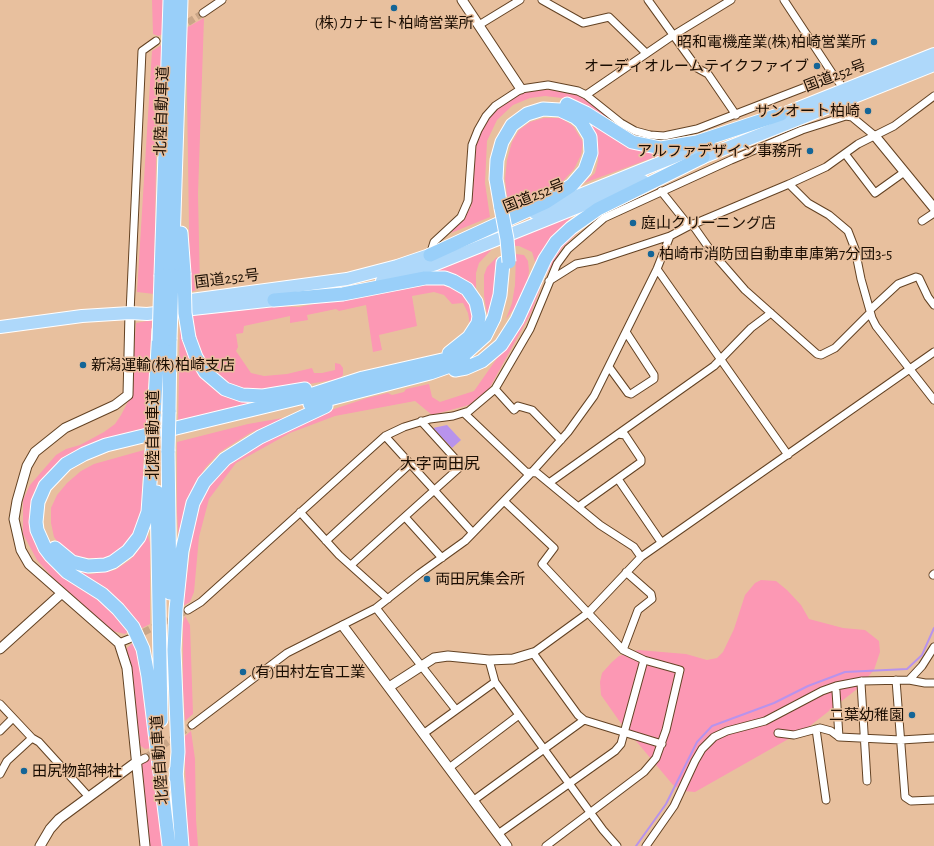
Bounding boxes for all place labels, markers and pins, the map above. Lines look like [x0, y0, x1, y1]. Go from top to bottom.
marker: (株)カナモト柏崎営業所 [389, 3, 399, 13]
place label: (株)カナモト柏崎営業所 [315, 14, 473, 32]
place label: 昭和電機産業(株)柏崎営業所 [677, 33, 866, 51]
marker: 昭和電機産業(株)柏崎営業所 [869, 37, 879, 47]
place label: オーディオルームテイクファイブ [584, 57, 809, 75]
marker: オーディオルームテイクファイブ [812, 61, 822, 71]
place label: サンオート柏崎 [755, 102, 860, 120]
marker: サンオート柏崎 [863, 106, 873, 116]
place label: アルファデザイン事務所 [637, 142, 802, 160]
marker: アルファデザイン事務所 [805, 146, 815, 156]
place label: 庭山クリーニング店 [641, 214, 776, 232]
marker: 庭山クリーニング店 [628, 218, 638, 228]
place label: 柏崎市消防団自動車車庫第7分団3-5 [659, 245, 892, 263]
marker: 柏崎市消防団自動車車庫第7分団3-5 [646, 249, 656, 259]
place label: 新潟運輸(株)柏崎支店 [91, 356, 235, 374]
marker: 新潟運輸(株)柏崎支店 [78, 360, 88, 370]
place label: 両田尻集会所 [435, 570, 525, 588]
marker: 両田尻集会所 [422, 574, 432, 584]
place label: (有)田村左官工業 [251, 663, 365, 681]
marker: (有)田村左官工業 [238, 667, 248, 677]
place label: 二葉幼稚園 [829, 706, 904, 724]
marker: 二葉幼稚園 [907, 710, 917, 720]
place label: 田尻物部神社 [32, 762, 122, 780]
marker: 田尻物部神社 [19, 766, 29, 776]

